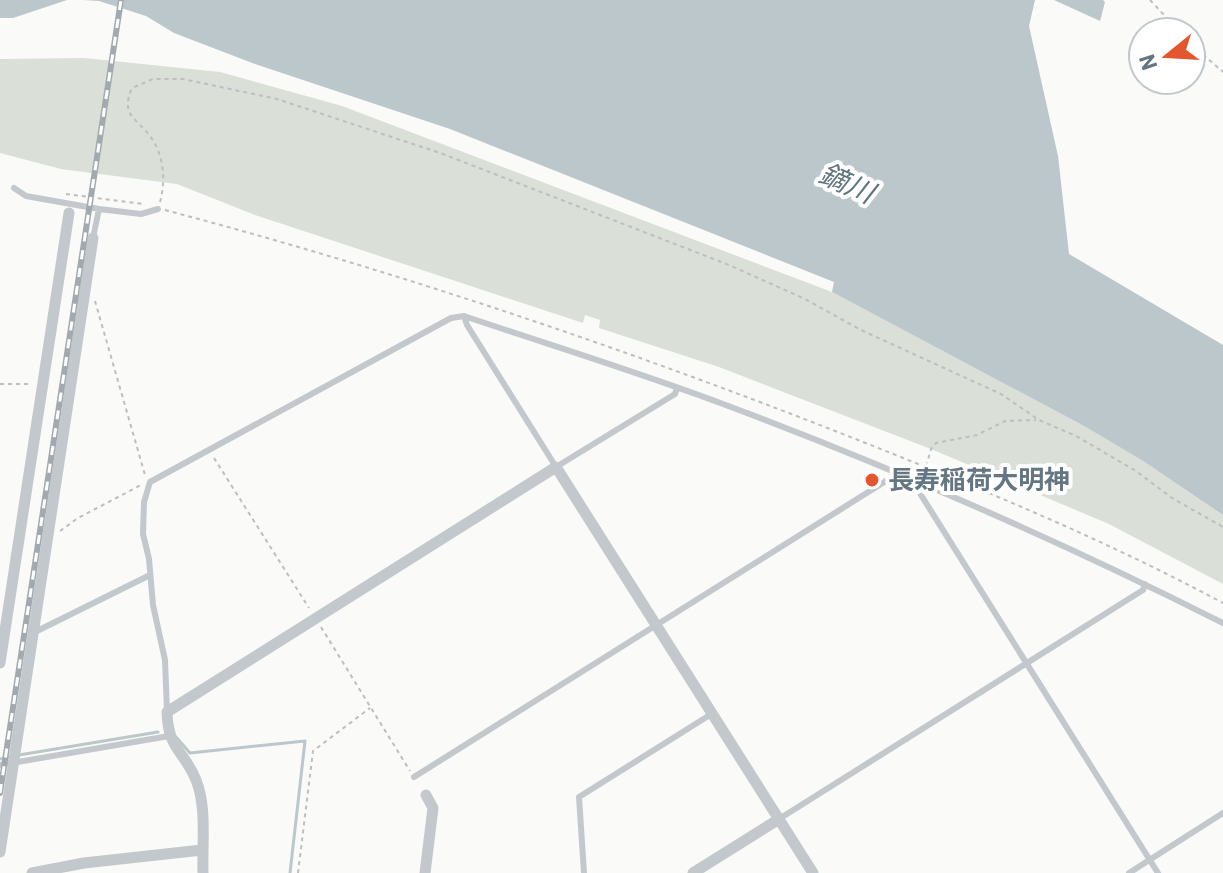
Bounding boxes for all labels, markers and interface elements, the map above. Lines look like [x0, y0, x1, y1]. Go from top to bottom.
north arrow [1127, 16, 1207, 96]
text: N [1132, 52, 1162, 73]
water label: 鏑川 [815, 155, 883, 210]
place label: 長寿稲荷大明神 [888, 463, 1070, 494]
marker: 長寿稲荷大明神 [863, 471, 881, 489]

